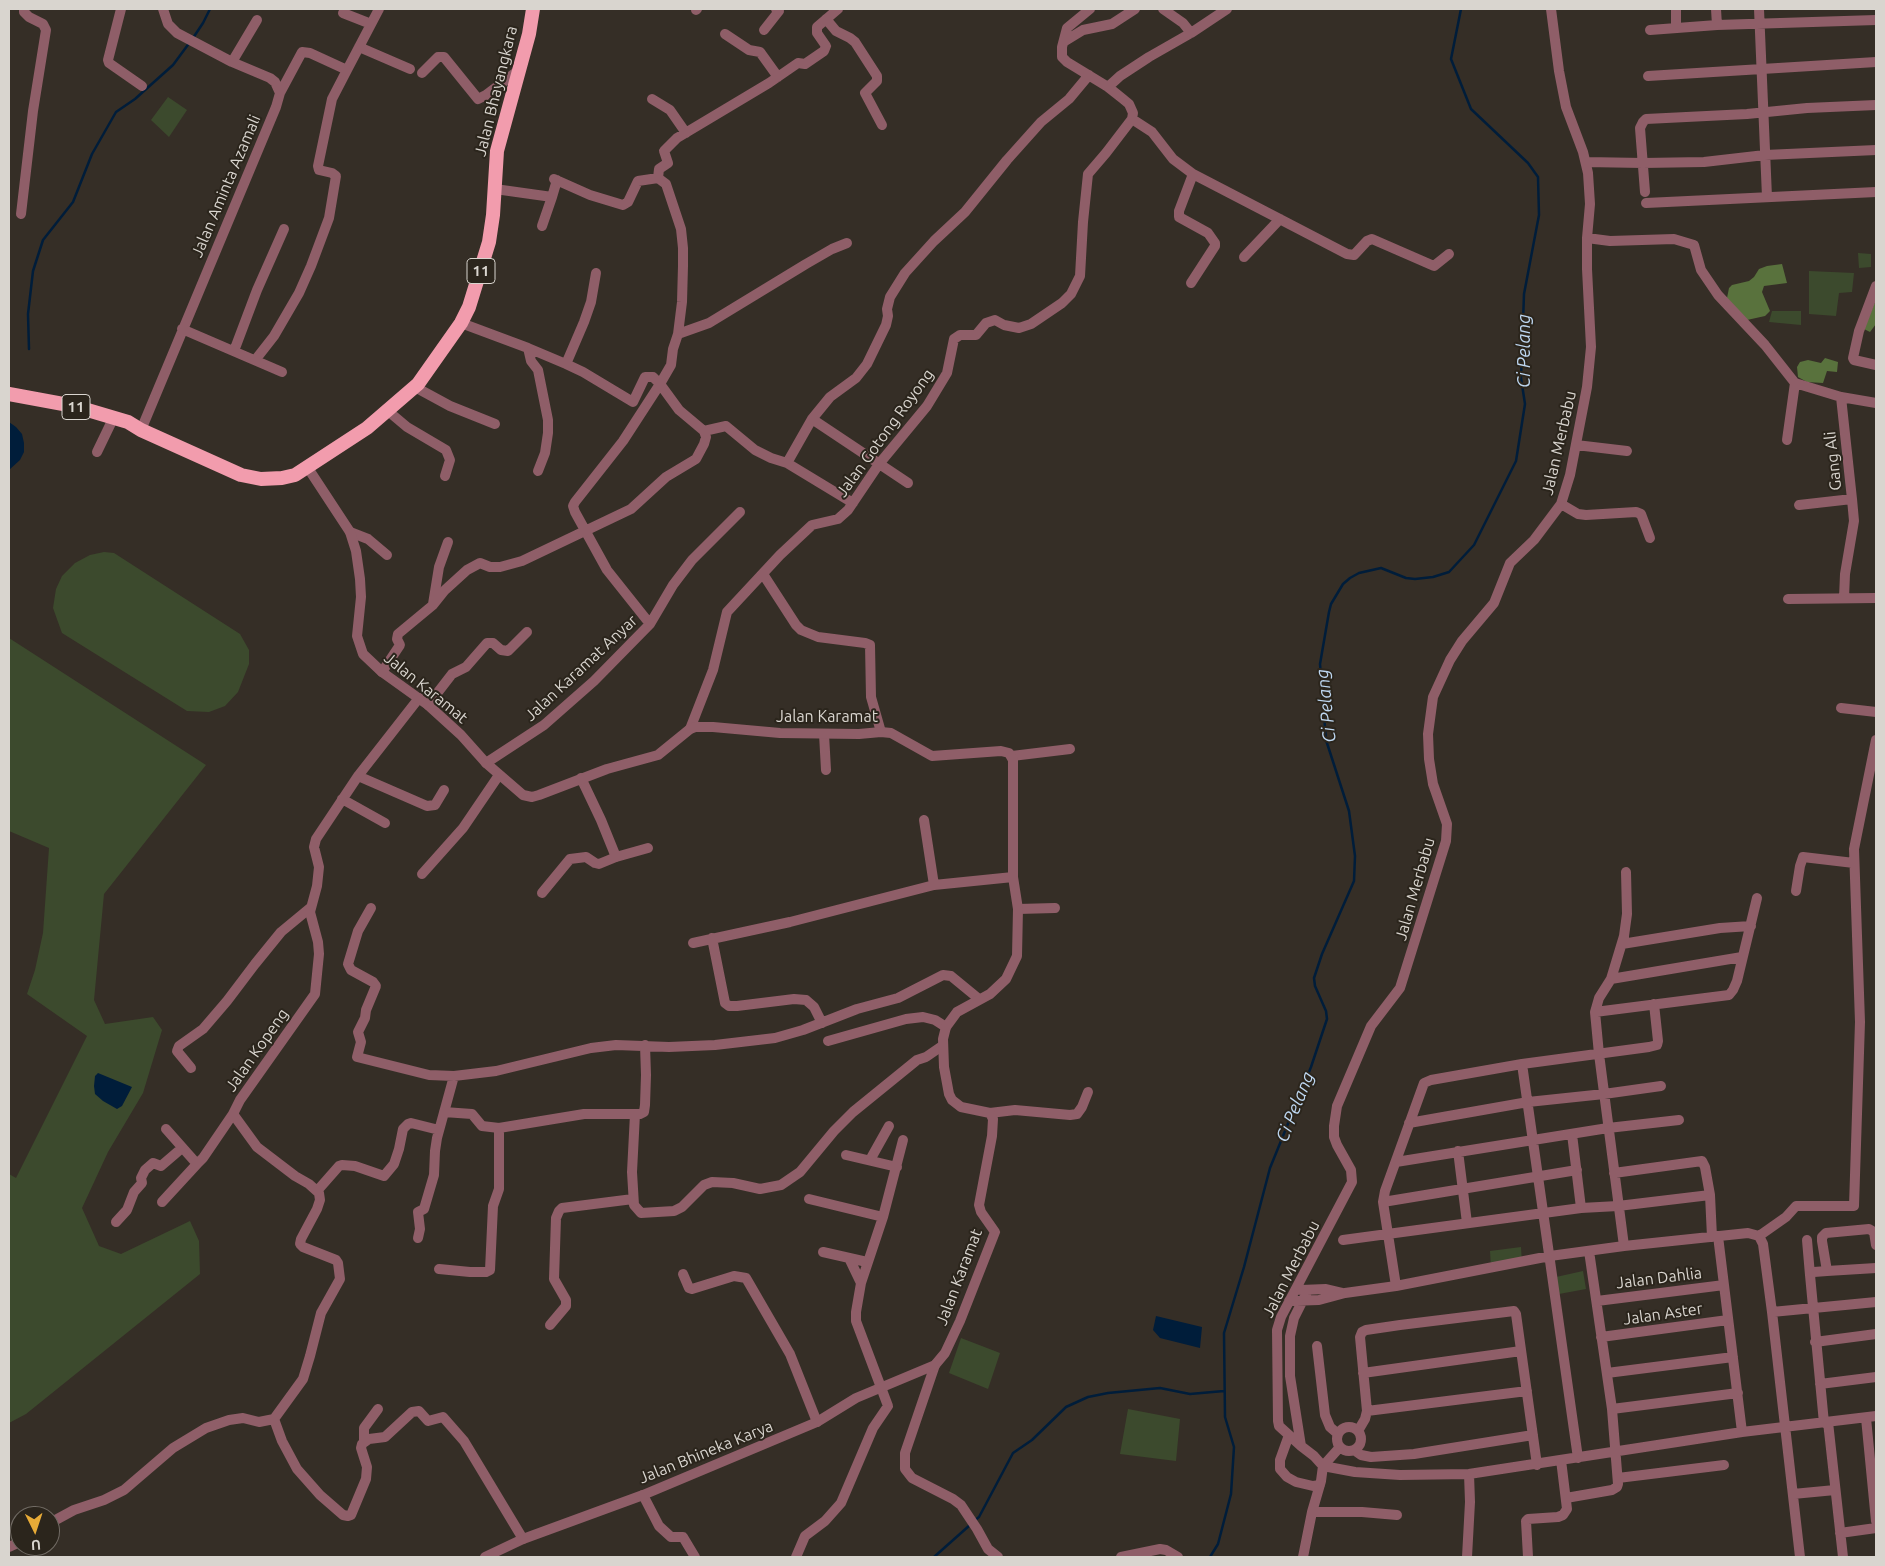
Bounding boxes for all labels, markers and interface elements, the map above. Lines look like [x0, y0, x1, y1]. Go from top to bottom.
street label: Jalan Bhayangkara [471, 24, 521, 158]
street label: Jalan Aminta Azamali [187, 112, 265, 260]
road number: 11 [467, 258, 495, 284]
water label: Ci Pelang [1513, 314, 1535, 388]
street label: Jalan Gotong Royong [832, 365, 938, 501]
street label: Jalan Merbabu [1538, 389, 1580, 497]
road number: 11 [62, 394, 90, 420]
street label: Gang Ali [1820, 431, 1846, 491]
street label: Jalan Karamat Anyar [521, 611, 641, 725]
street label: Jalan Karamat [380, 648, 472, 728]
water label: Ci Pelang [1311, 668, 1341, 744]
street label: Jalan Karamat [776, 707, 878, 727]
street label: Jalan Merbabu [1391, 835, 1439, 943]
street label: Jalan Kopeng [221, 1005, 293, 1095]
water label: Ci Pelang [1271, 1069, 1319, 1145]
street label: Jalan Merbabu [1258, 1217, 1324, 1321]
street label: Jalan Karamat [932, 1226, 986, 1328]
street label: Jalan Dahlia [1615, 1263, 1703, 1293]
street label: Jalan Aster [1622, 1299, 1704, 1329]
street label: Jalan Bhineka Karya [636, 1416, 776, 1488]
north arrow [10, 1506, 60, 1556]
text: U [31, 1537, 41, 1553]

